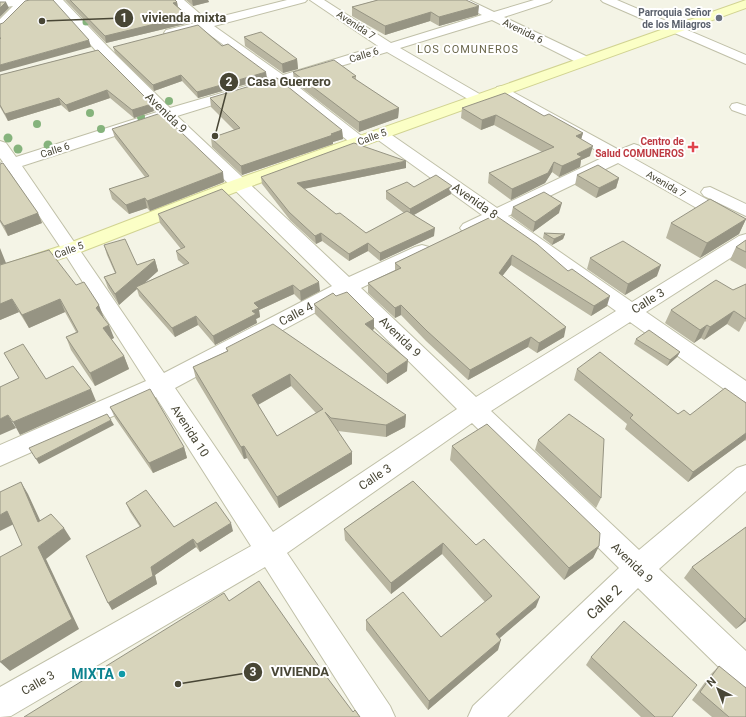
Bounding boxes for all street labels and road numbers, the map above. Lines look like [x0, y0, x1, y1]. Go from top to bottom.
street label: Avenida 7 [335, 9, 378, 42]
street label: Avenida 6 [501, 17, 545, 46]
street label: Calle 6 [348, 45, 380, 65]
street label: Avenida 9 [142, 90, 190, 136]
street label: Calle 5 [356, 127, 388, 147]
street label: Calle 6 [39, 140, 71, 160]
street label: Avenida 7 [644, 168, 688, 200]
street label: Avenida 8 [450, 180, 501, 222]
street label: Calle 5 [53, 240, 85, 260]
street label: Calle 3 [629, 285, 667, 317]
street label: Calle 4 [277, 299, 316, 329]
street label: Avenida 9 [376, 314, 424, 360]
street label: Avenida 10 [168, 402, 212, 460]
street label: Calle 3 [356, 461, 394, 493]
street label: Avenida 9 [608, 540, 656, 586]
street label: Calle 2 [583, 581, 625, 622]
street label: Calle 3 [19, 668, 57, 698]

